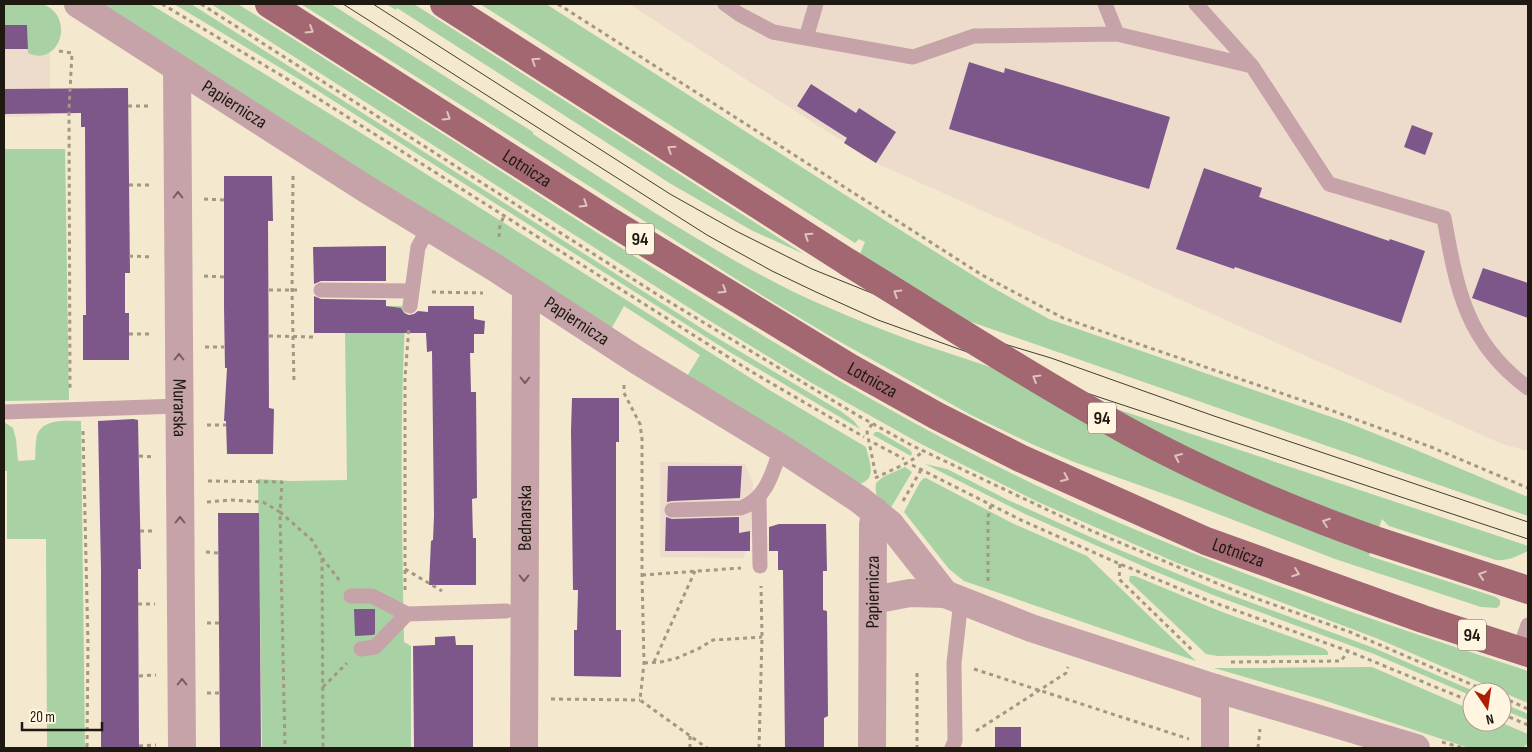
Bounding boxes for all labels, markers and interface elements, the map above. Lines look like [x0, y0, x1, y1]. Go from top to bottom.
one-way arrow [304, 24, 314, 33]
one-way arrow [531, 57, 540, 67]
street label: Papiernicza [198, 75, 271, 134]
one-way arrow [442, 111, 451, 120]
street label: Lotnicza [498, 144, 556, 193]
one-way arrow [668, 145, 677, 155]
one-way arrow [173, 190, 183, 198]
one-way arrow [579, 198, 588, 208]
road number: 94 [626, 223, 654, 254]
one-way arrow [804, 233, 813, 243]
one-way arrow [717, 283, 726, 293]
one-way arrow [894, 289, 903, 299]
street label: Papiernicza [540, 291, 614, 351]
one-way arrow [174, 353, 184, 360]
street label: Lotnicza [843, 357, 901, 403]
one-way arrow [1032, 375, 1041, 385]
one-way arrow [520, 376, 530, 384]
street label: Murarska [168, 379, 191, 437]
road number: 94 [1088, 402, 1116, 433]
one-way arrow [1174, 453, 1183, 463]
one-way arrow [1060, 472, 1069, 482]
street label: Bednarska [513, 485, 537, 551]
one-way arrow [175, 515, 185, 523]
one-way arrow [1323, 518, 1331, 528]
street label: Lotnicza [1209, 533, 1268, 573]
street label: Papiernicza [861, 555, 884, 629]
one-way arrow [1291, 567, 1299, 577]
one-way arrow [1478, 571, 1487, 581]
one-way arrow [519, 574, 529, 582]
road number: 94 [1458, 620, 1486, 650]
one-way arrow [176, 678, 187, 686]
north arrow [1462, 682, 1512, 732]
scale bar [22, 700, 102, 732]
text: 20 m [30, 708, 55, 727]
text: N [1484, 710, 1495, 728]

